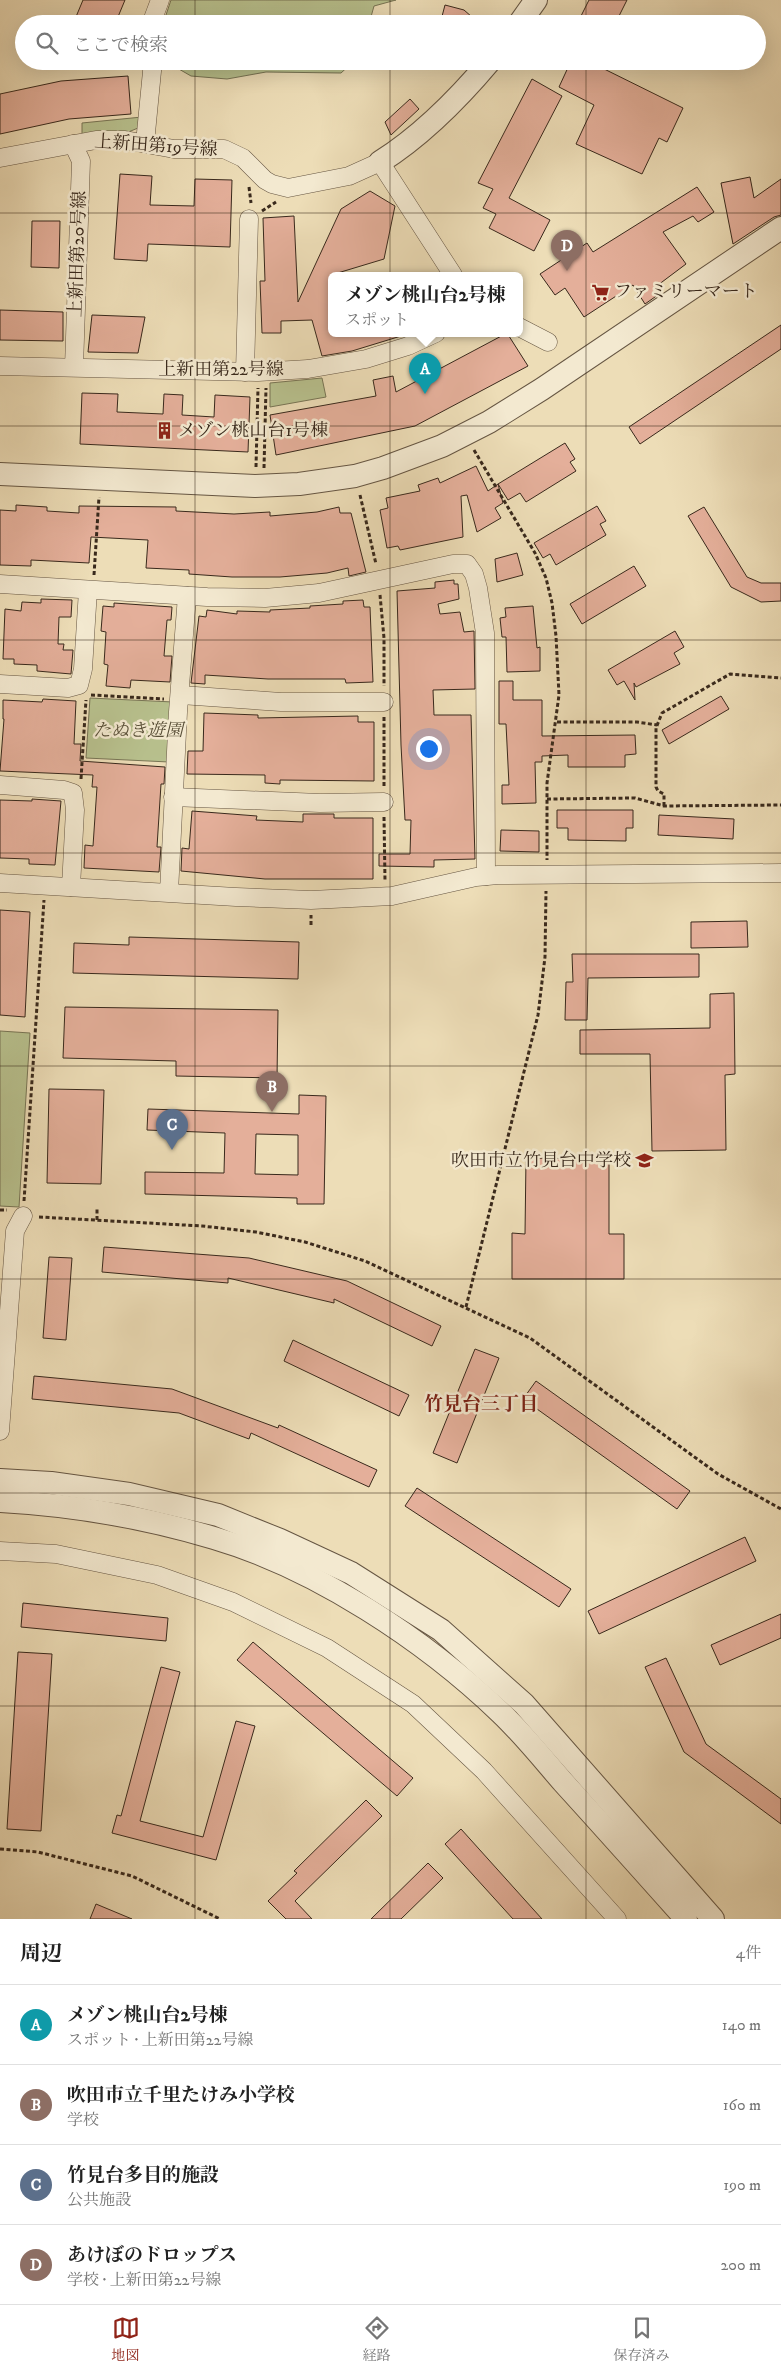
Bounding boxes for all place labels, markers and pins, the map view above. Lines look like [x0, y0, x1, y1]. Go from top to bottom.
pin: D [551, 230, 583, 271]
place label: ファミリーマート [614, 281, 758, 303]
supermarket icon: ファミリーマート [590, 282, 610, 302]
pin: A [409, 353, 441, 394]
place label: メゾン桃山台1号棟 [178, 420, 328, 442]
building icon: メゾン桃山台1号棟 [154, 421, 174, 441]
pin: B [256, 1071, 288, 1112]
pin: C [156, 1109, 188, 1150]
place label: 吹田市立竹見台中学校 [451, 1150, 631, 1172]
school or university icon: 吹田市立竹見台中学校 [635, 1151, 655, 1171]

